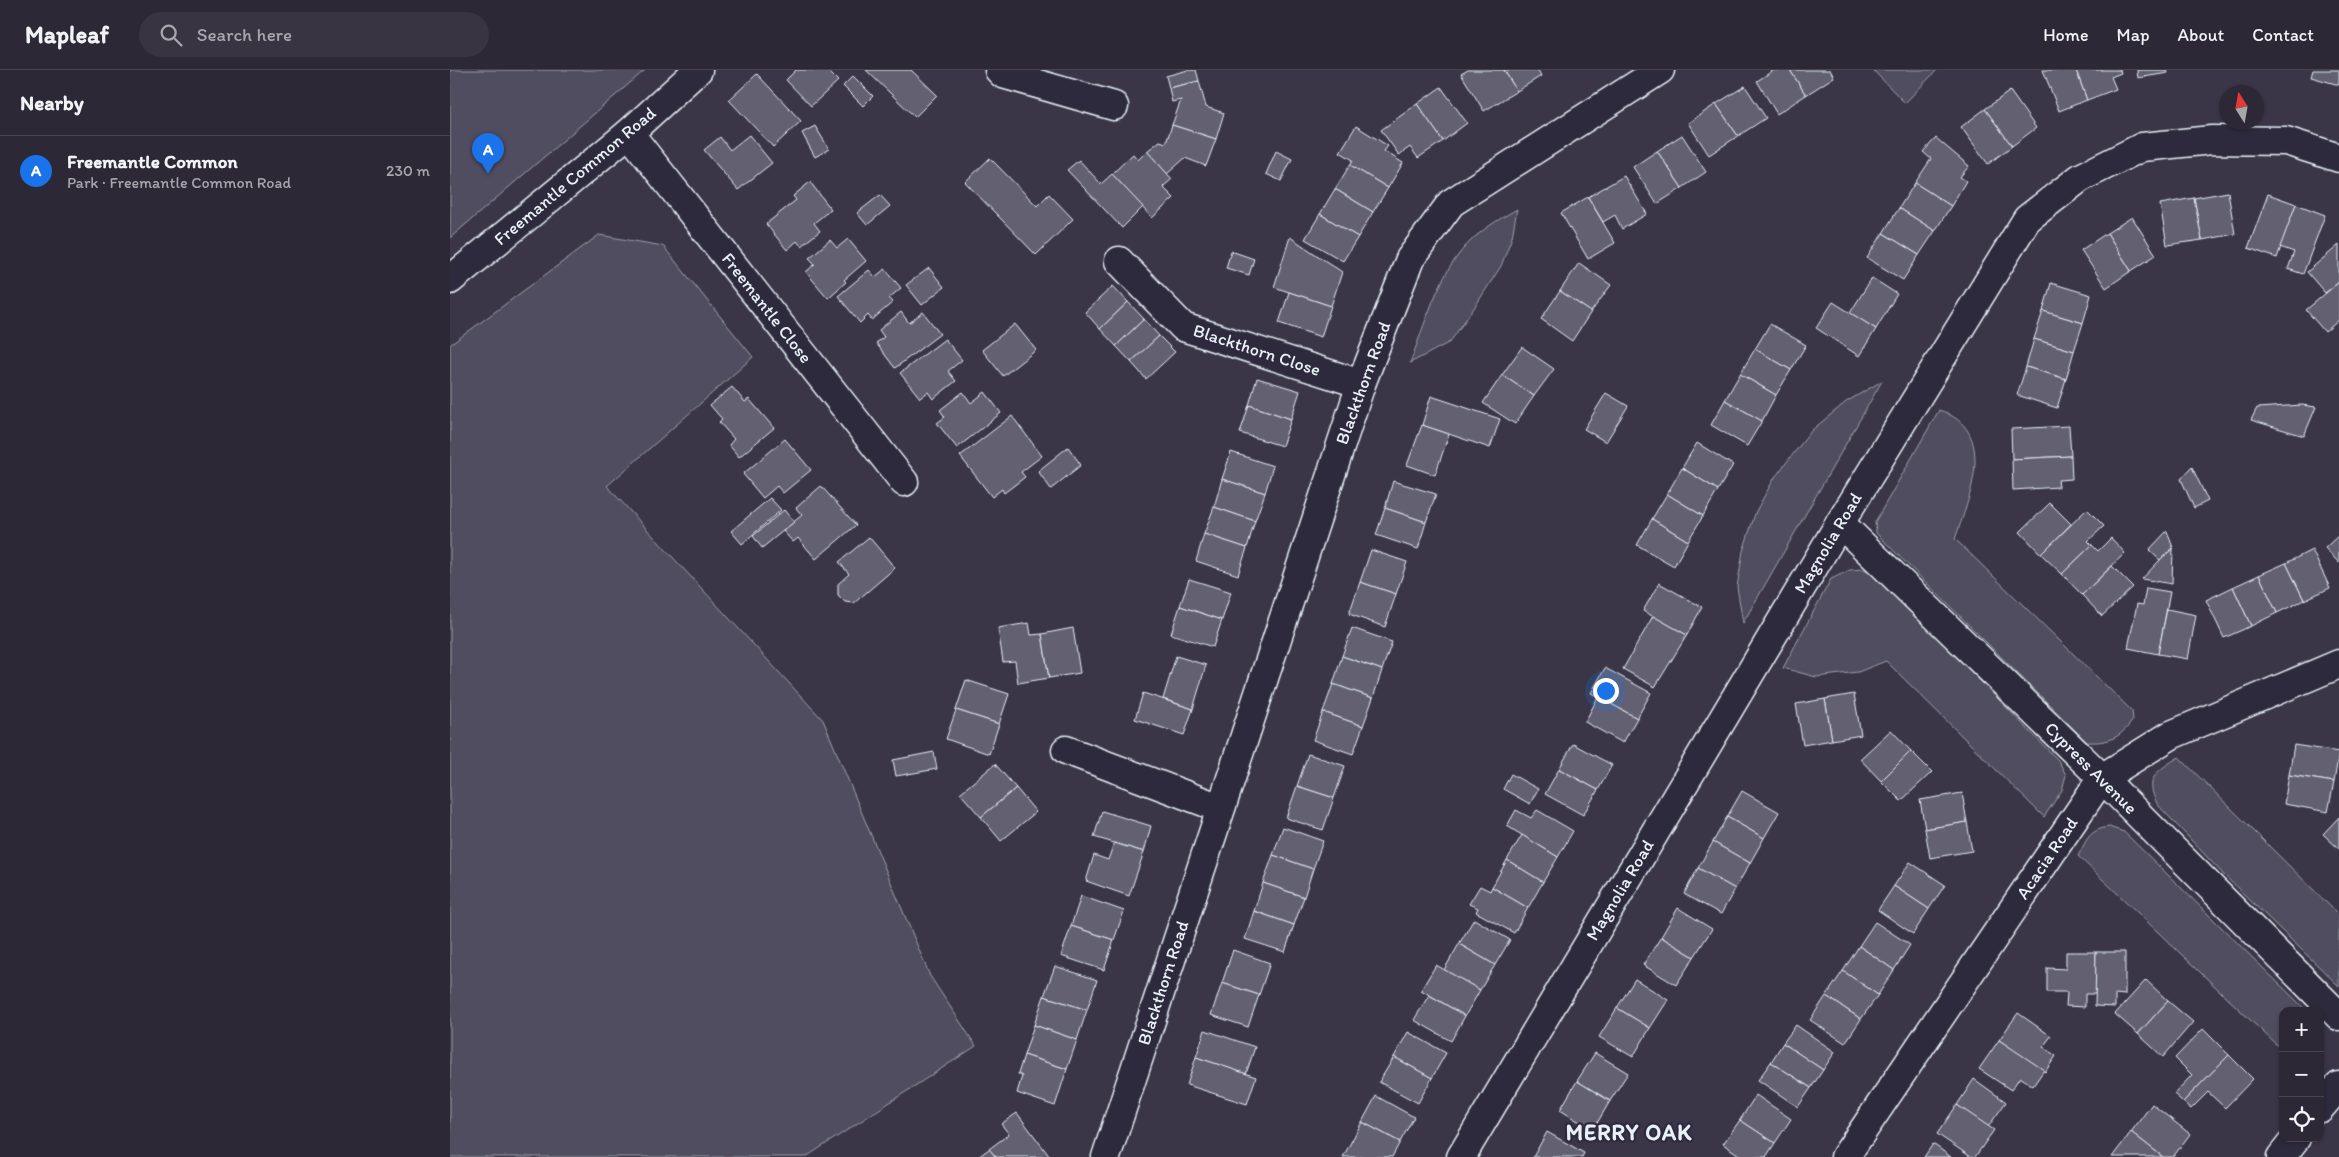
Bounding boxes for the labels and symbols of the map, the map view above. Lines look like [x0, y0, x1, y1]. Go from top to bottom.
north arrow [2219, 85, 2264, 130]
street label: Freemantle Common Road [490, 102, 660, 250]
pin: A [472, 133, 504, 174]
street label: Freemantle Close [717, 248, 817, 368]
street label: Blackthorn Road [1331, 318, 1396, 447]
street label: Blackthorn Close [1191, 319, 1323, 381]
street label: Magnolia Road [1789, 488, 1867, 597]
your location [1593, 678, 1619, 704]
street label: Cypress Avenue [2040, 717, 2142, 819]
street label: Acacia Road [2012, 813, 2083, 903]
street label: Magnolia Road [1581, 835, 1659, 944]
street label: Blackthorn Road [1133, 918, 1194, 1048]
district label: MERRY OAK [1566, 1119, 1692, 1146]

